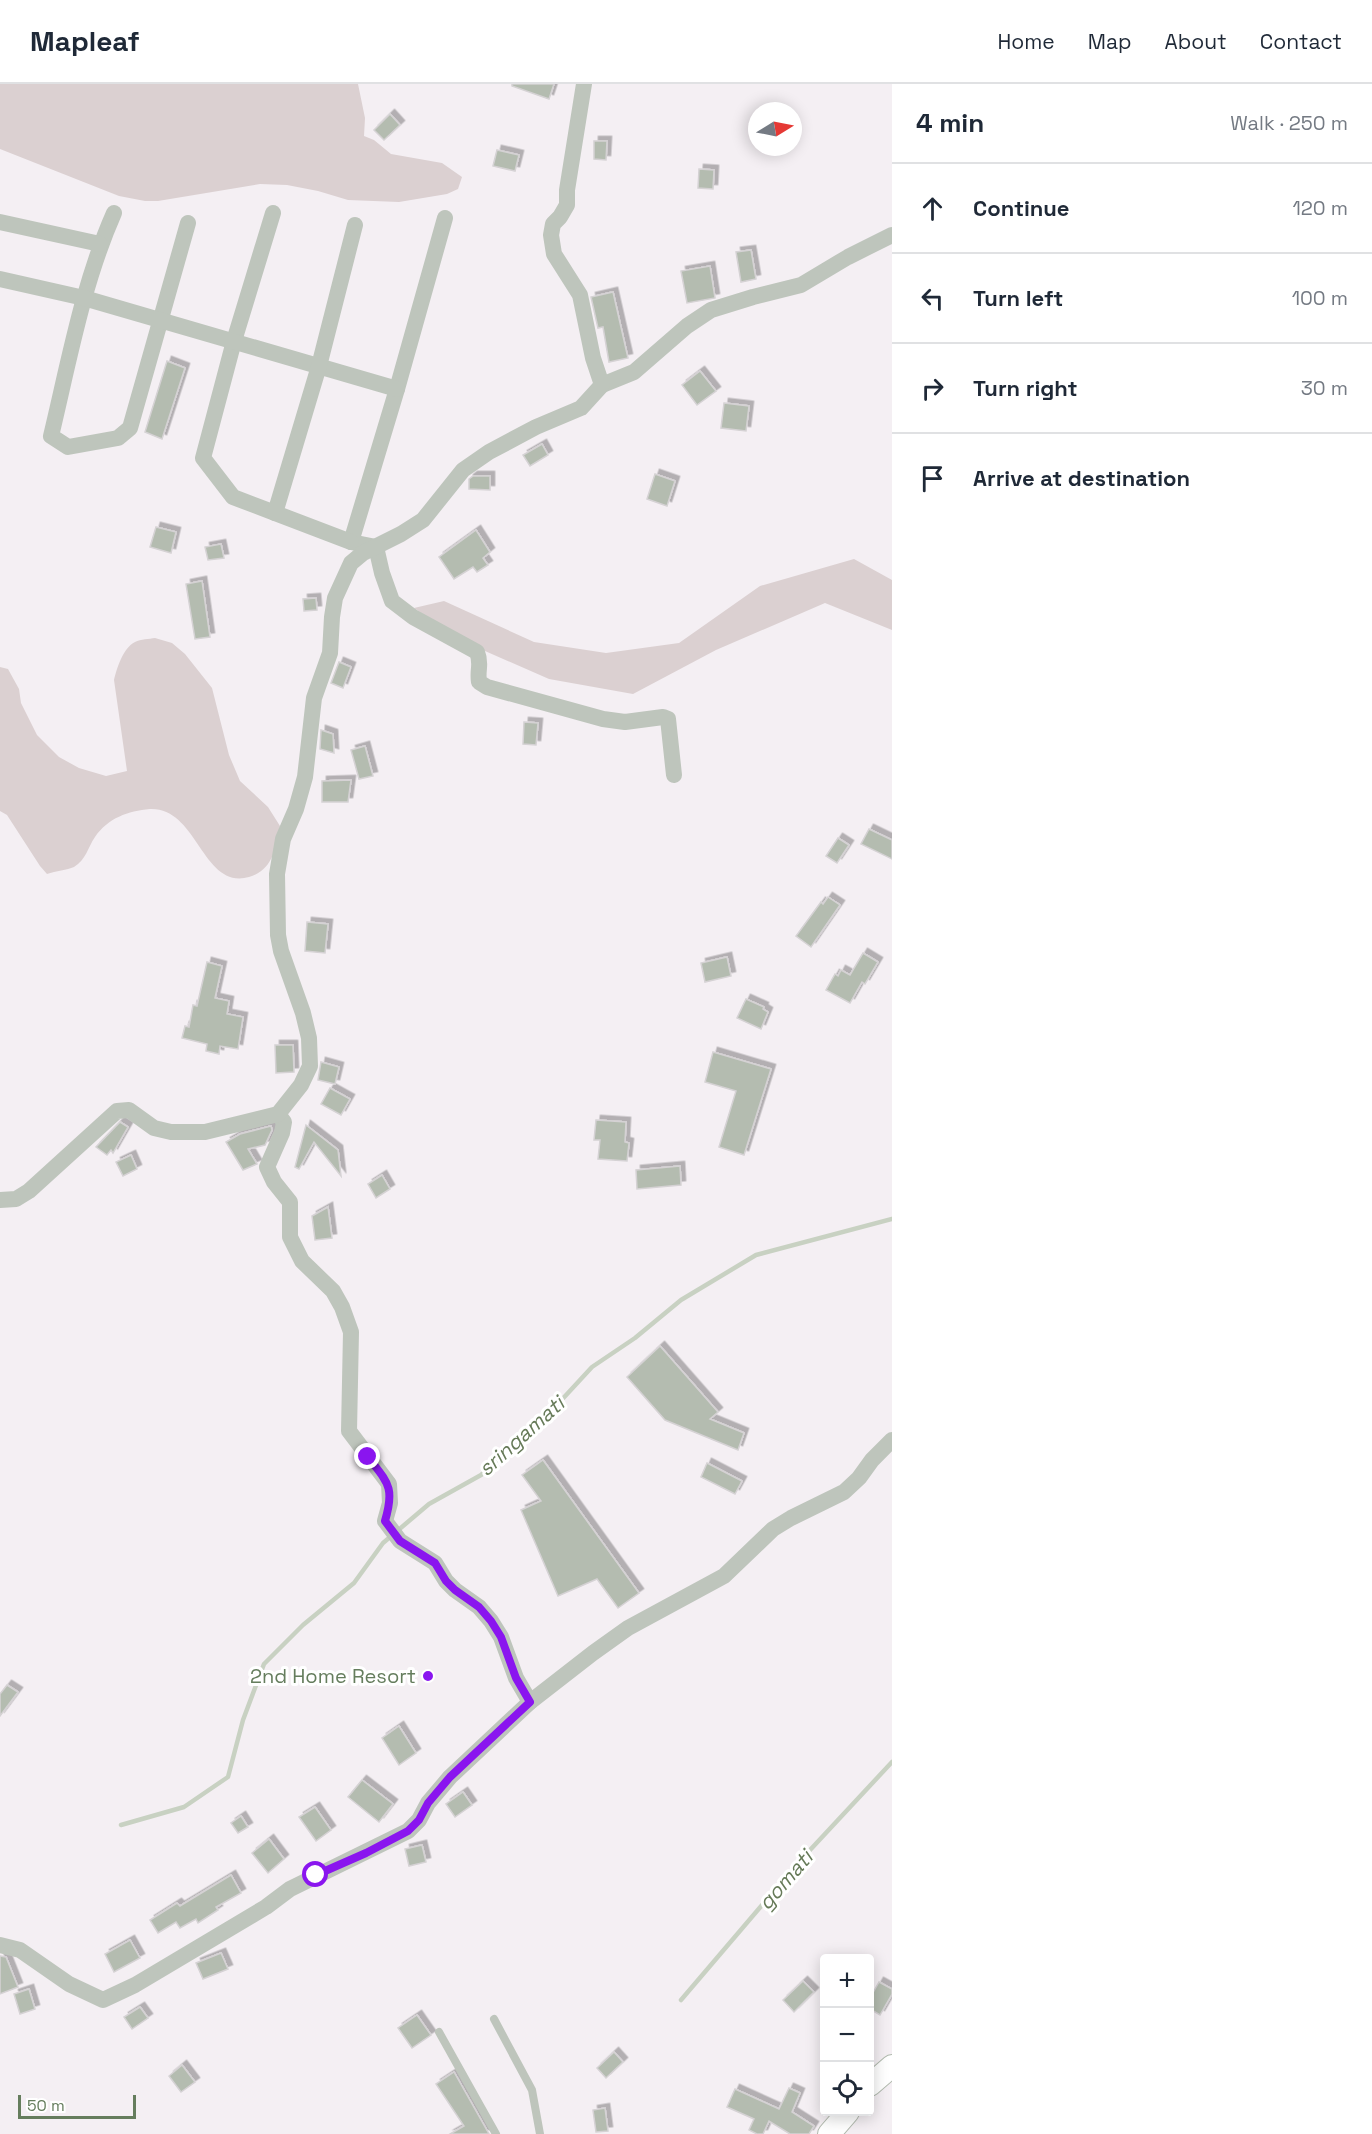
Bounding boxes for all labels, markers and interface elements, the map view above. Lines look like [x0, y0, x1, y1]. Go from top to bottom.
text: Mapleaf [30, 23, 140, 59]
text: Home [997, 28, 1055, 55]
text: Map [1088, 28, 1132, 55]
text: About [1165, 28, 1227, 55]
text: Contact [1260, 28, 1342, 55]
north arrow [748, 102, 802, 156]
text: 4 min [916, 106, 984, 140]
text: Walk · 250 m [1230, 110, 1348, 136]
icon: ahead [916, 192, 949, 225]
text: Continue [973, 194, 1069, 222]
text: 120 m [1292, 195, 1348, 221]
icon: left [916, 282, 949, 315]
text: Turn left [973, 284, 1063, 312]
text: 100 m [1292, 285, 1348, 311]
icon: right [916, 372, 949, 405]
text: Turn right [973, 374, 1078, 402]
text: 30 m [1301, 375, 1348, 401]
icon: arrive [916, 462, 949, 495]
text: Arrive at destination [973, 464, 1190, 492]
water label: sringamati [472, 1388, 572, 1482]
route end [354, 1443, 380, 1469]
place label: 2nd Home Resort [250, 1663, 416, 1689]
marker: 2nd Home Resort [421, 1669, 435, 1683]
water label: gomati [752, 1842, 820, 1916]
route start [302, 1861, 328, 1887]
map controls [820, 1954, 874, 2116]
button: + [820, 1954, 874, 2008]
button: − [820, 2008, 874, 2062]
button: locate [820, 2062, 874, 2116]
scale bar [18, 2092, 136, 2120]
text: 50 m [27, 2095, 65, 2116]

